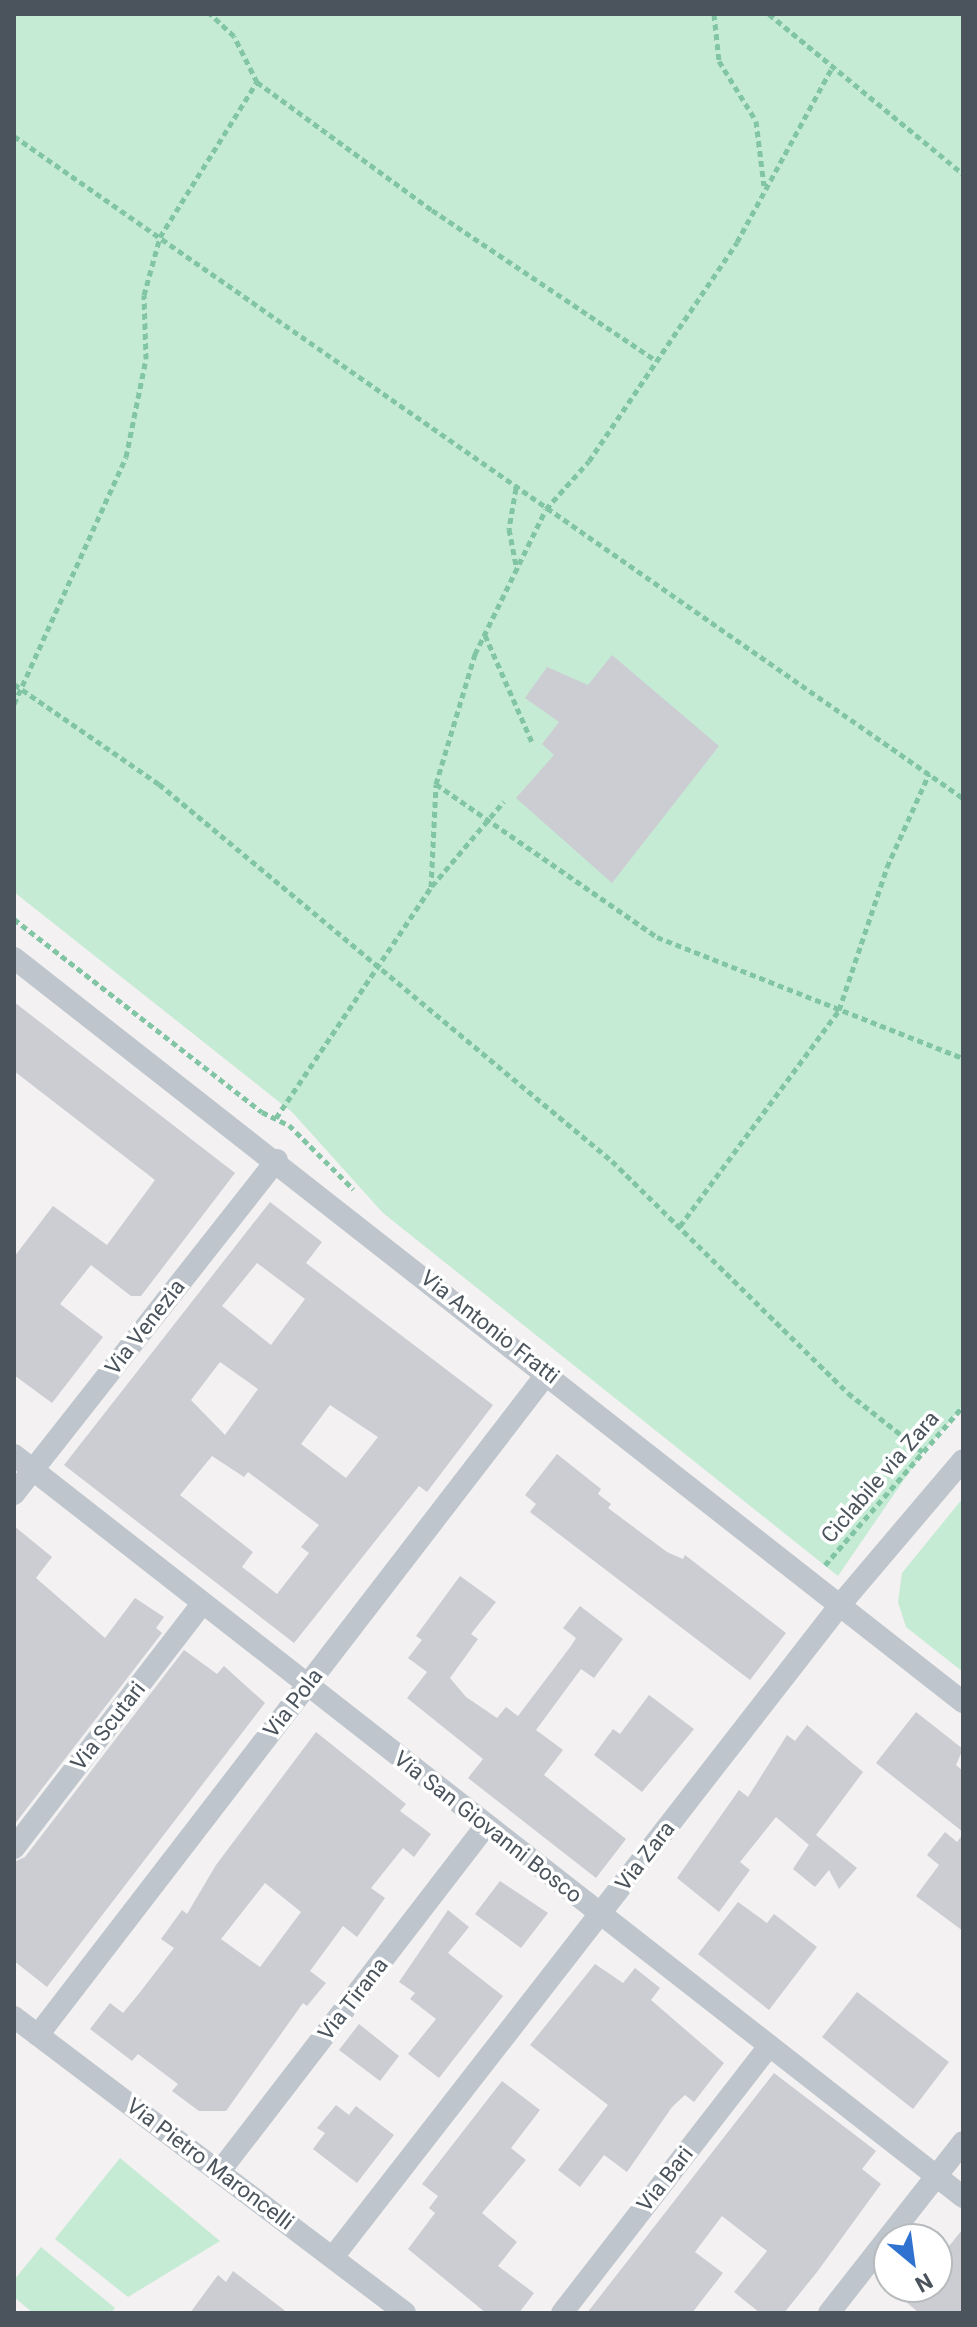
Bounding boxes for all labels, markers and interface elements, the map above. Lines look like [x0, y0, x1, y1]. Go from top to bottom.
street label: Via Antonio Fratti [415, 1265, 565, 1389]
street label: Via Venezia [99, 1274, 191, 1380]
street label: Ciclabile via Zara [816, 1406, 944, 1548]
street label: Via Pola [258, 1663, 328, 1743]
street label: Via Scutari [65, 1676, 151, 1776]
street label: Via San Giovanni Bosco [389, 1745, 587, 1909]
street label: Via Zara [610, 1816, 680, 1896]
street label: Via Tirana [312, 1952, 394, 2046]
street label: Via Pietro Maroncelli [121, 2093, 299, 2235]
street label: Via Bari [631, 2141, 699, 2217]
north arrow [873, 2223, 953, 2303]
text: N [911, 2268, 937, 2297]

